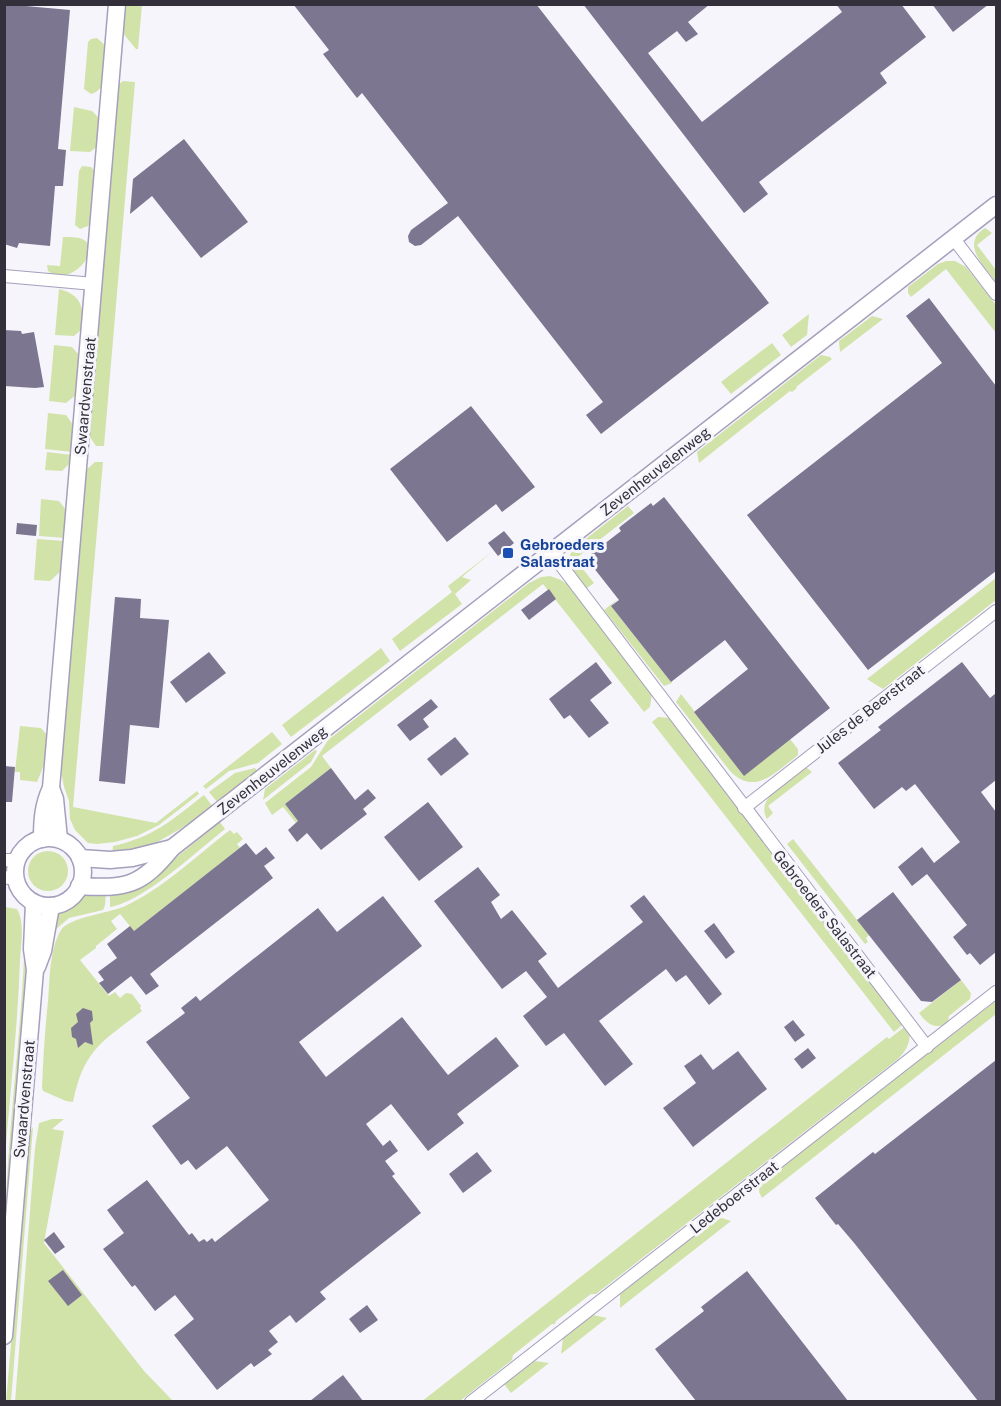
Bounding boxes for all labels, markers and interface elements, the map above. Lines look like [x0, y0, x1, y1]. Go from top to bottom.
street label: Swaardvenstraat [71, 336, 99, 456]
street label: Zevenheuvelenweg [597, 423, 713, 519]
place label: Gebroeders Salastraat [520, 536, 605, 570]
marker: Gebroeders Salastraat [501, 546, 515, 560]
street label: Jules de Beerstraat [812, 661, 928, 757]
street label: Zevenheuvelenweg [214, 722, 330, 818]
street label: Gebroeders Salastraat [770, 847, 880, 981]
street label: Swaardvenstraat [10, 1039, 38, 1159]
street label: Ledeboerstraat [687, 1157, 782, 1237]

